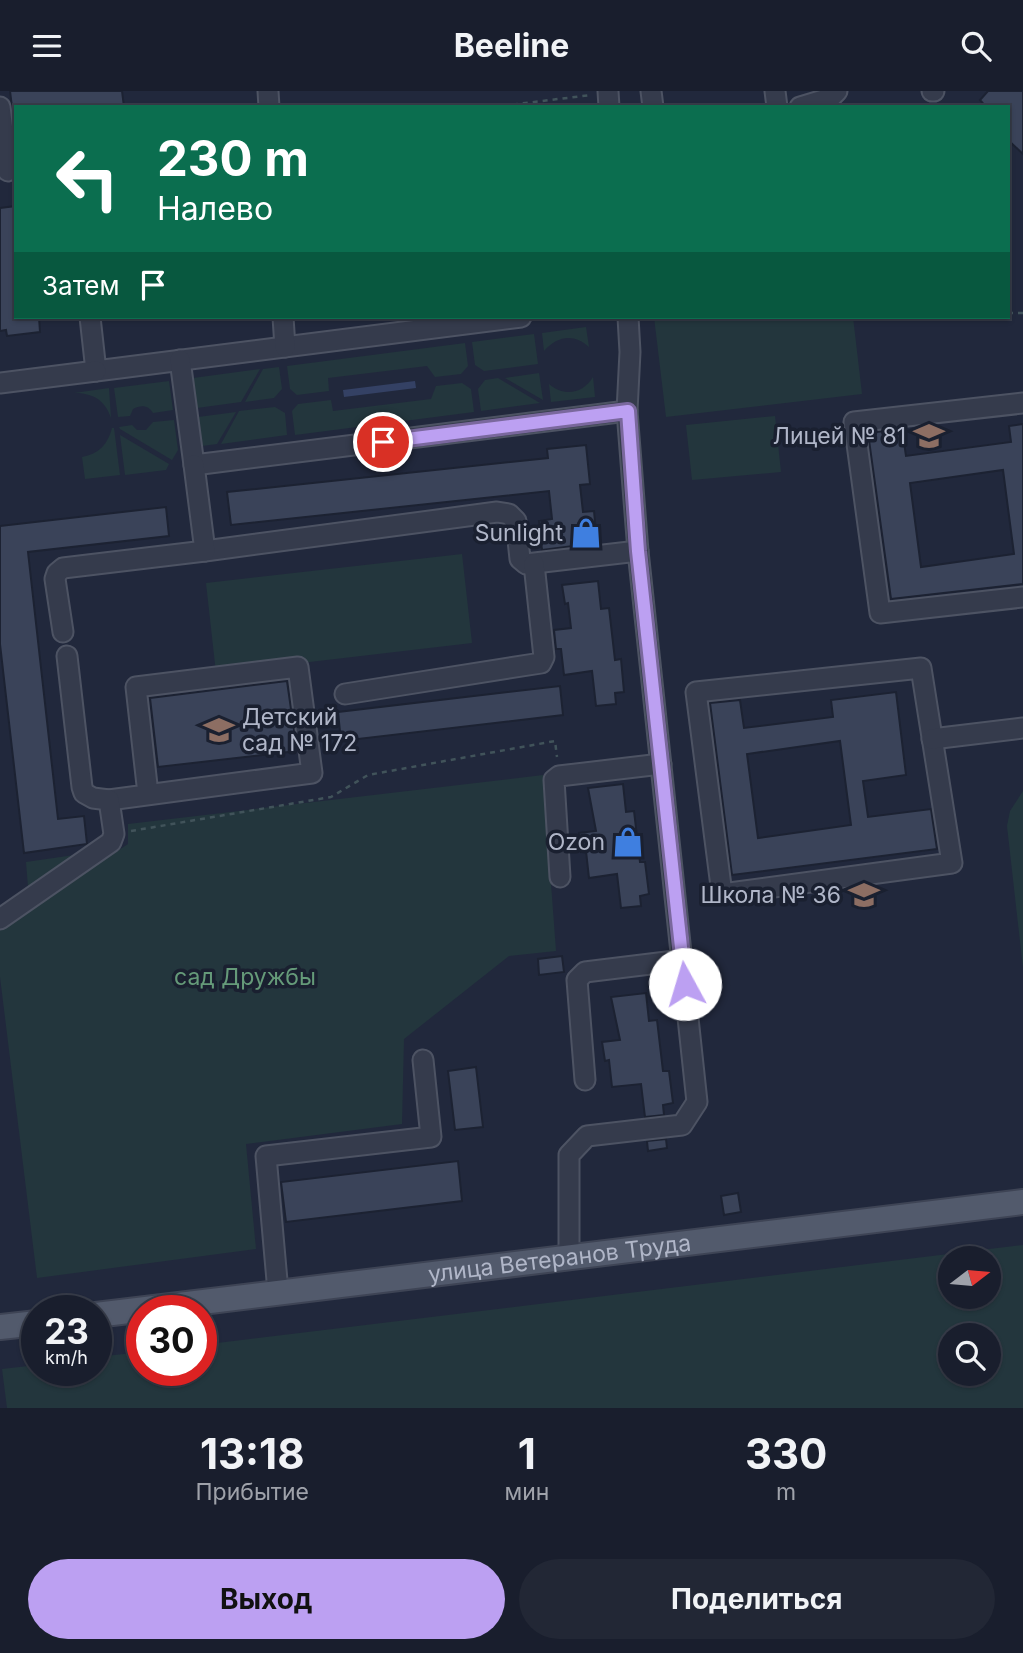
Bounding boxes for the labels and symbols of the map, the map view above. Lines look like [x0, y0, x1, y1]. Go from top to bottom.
pin [353, 412, 413, 472]
school or university icon: Лицей № 81 [912, 419, 946, 453]
place label: Лицей № 81 [773, 422, 906, 450]
shop icon: Sunlight [569, 516, 603, 550]
place label: Sunlight [475, 519, 563, 547]
place label: Детский сад № 172 [242, 703, 357, 757]
school or university icon: Детский сад № 172 [202, 713, 236, 747]
shop icon: Ozon [611, 825, 645, 859]
place label: Ozon [548, 828, 605, 856]
school or university icon: Школа № 36 [847, 878, 881, 912]
place label: Школа № 36 [701, 881, 841, 909]
position arrow [648, 947, 722, 1021]
park label: сад Дружбы [174, 963, 316, 991]
street label: улица Ветеранов Труда [427, 1229, 693, 1288]
north arrow [938, 1246, 1001, 1309]
speed limit sign: 30 [126, 1295, 217, 1386]

